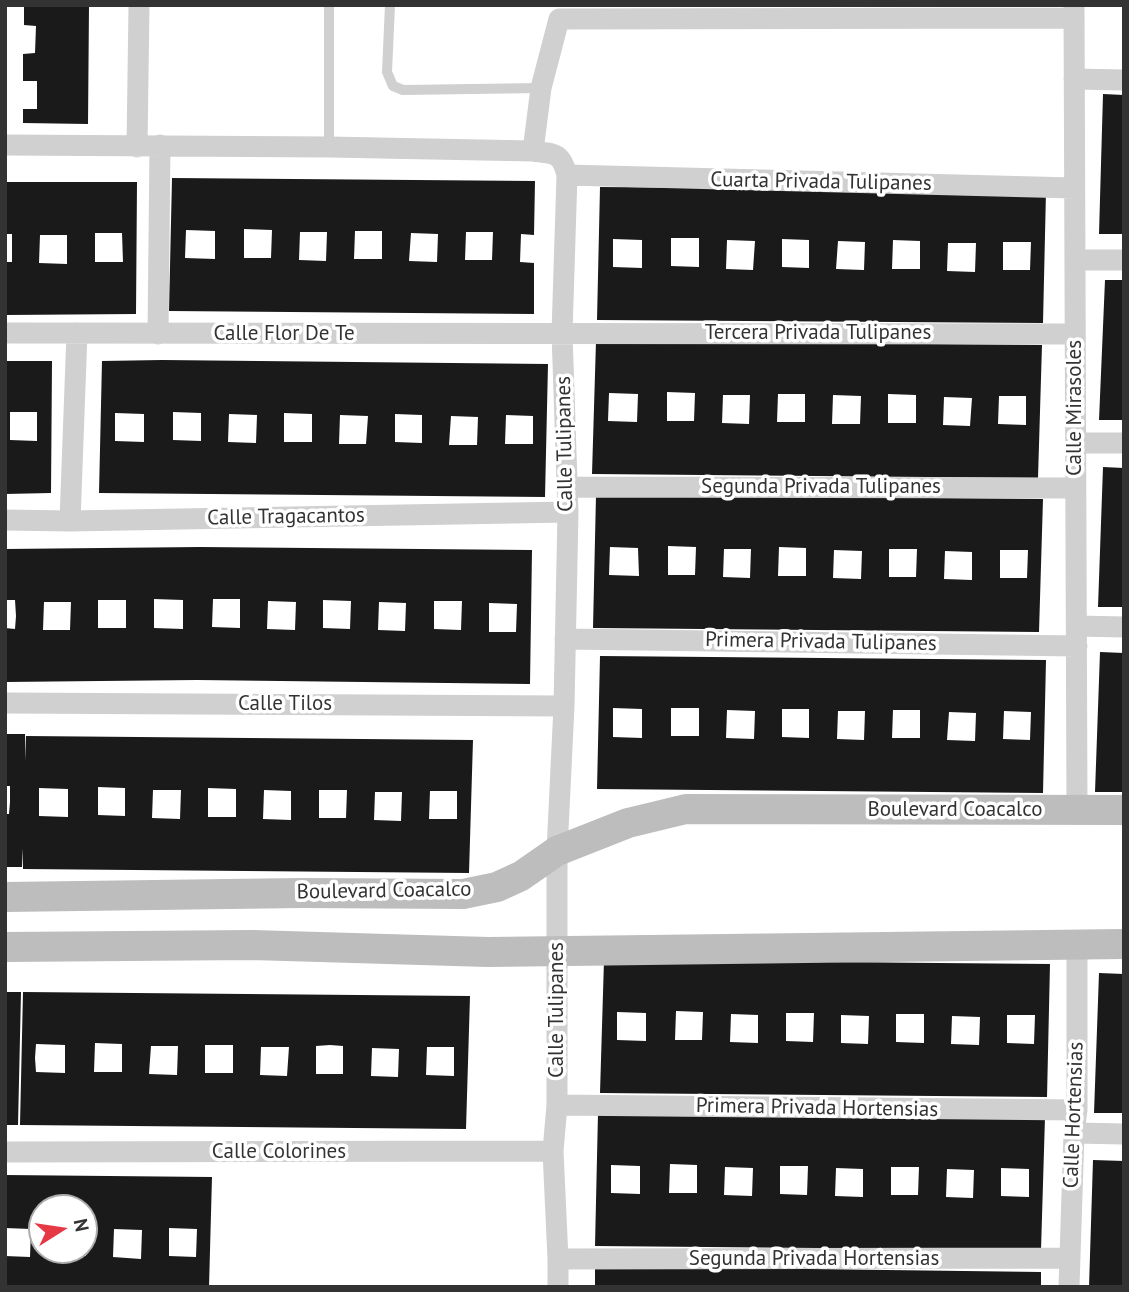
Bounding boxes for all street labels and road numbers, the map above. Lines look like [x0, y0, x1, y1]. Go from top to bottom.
street label: Cuarta Privada Tulipanes [710, 167, 932, 197]
street label: Tercera Privada Tulipanes [705, 320, 931, 346]
street label: Calle Flor De Te [213, 321, 355, 347]
street label: Calle Mirasoles [1062, 340, 1088, 476]
street label: Calle Tulipanes [551, 376, 579, 512]
street label: Segunda Privada Tulipanes [701, 474, 941, 500]
street label: Calle Tragacantos [207, 503, 365, 531]
street label: Primera Privada Tulipanes [705, 627, 937, 657]
street label: Calle Tilos [238, 691, 332, 717]
street label: Boulevard Coacalco [868, 797, 1042, 823]
street label: Boulevard Coacalco [296, 877, 472, 905]
street label: Calle Tulipanes [544, 942, 570, 1078]
street label: Calle Hortensias [1059, 1041, 1089, 1189]
street label: Primera Privada Hortensias [696, 1093, 938, 1123]
street label: Calle Colorines [212, 1139, 346, 1165]
street label: Segunda Privada Hortensias [689, 1246, 939, 1272]

